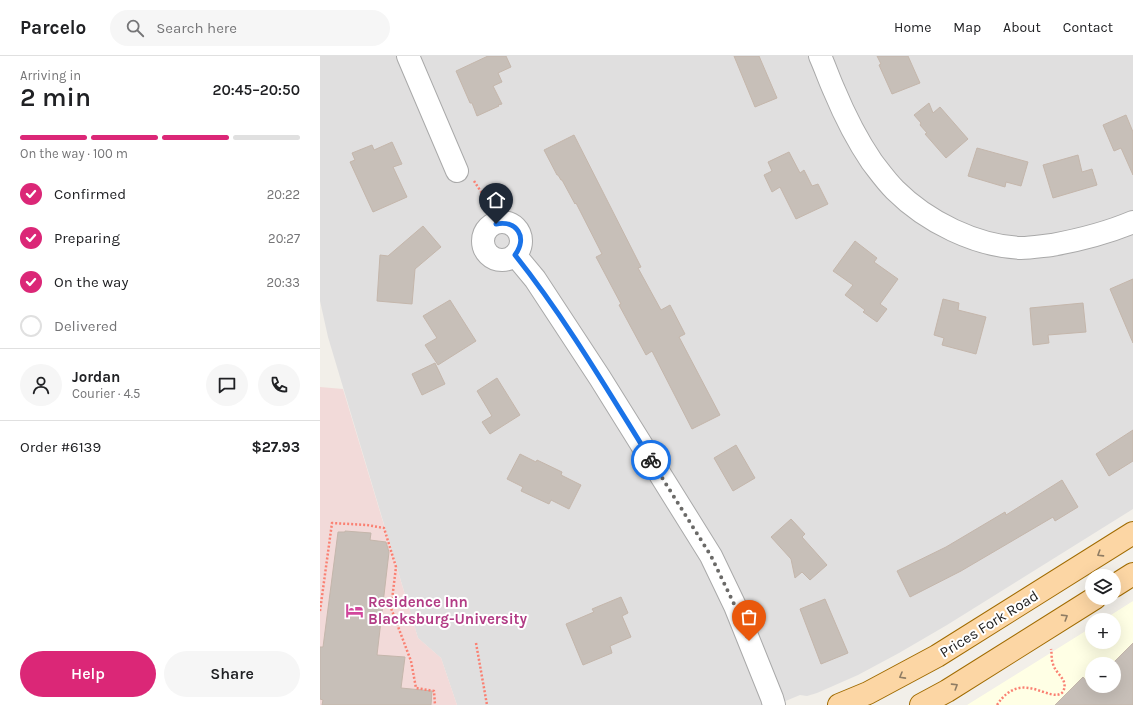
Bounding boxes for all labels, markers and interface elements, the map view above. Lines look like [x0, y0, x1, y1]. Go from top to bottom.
search box [110, 10, 390, 46]
text: Parcelo [20, 17, 86, 39]
icon: search [124, 17, 146, 39]
text: Search here [156, 19, 237, 37]
text: Home [894, 19, 931, 36]
text: Map [953, 19, 981, 36]
text: About [1003, 19, 1041, 36]
text: Contact [1063, 19, 1113, 36]
text: Arriving in [20, 68, 81, 83]
text: 20:45–20:50 [213, 81, 300, 99]
text: 2 min [20, 82, 91, 113]
text: On the way · 100 m [20, 146, 128, 161]
icon: check [20, 183, 42, 205]
pin [479, 183, 513, 224]
text: Confirmed [54, 185, 126, 203]
text: 20:22 [267, 187, 300, 202]
icon: home [485, 189, 507, 211]
icon: check [20, 227, 42, 249]
text: Preparing [54, 229, 120, 247]
text: 20:27 [268, 231, 300, 246]
icon: check [20, 271, 42, 293]
text: On the way [54, 273, 128, 291]
text: 20:33 [266, 275, 300, 290]
text: Delivered [54, 317, 118, 335]
button: person [20, 364, 62, 406]
button: chat [206, 364, 248, 406]
button: phone [258, 364, 300, 406]
text: Jordan [72, 368, 120, 386]
text: Courier · 4.5 [72, 386, 140, 401]
text: Order #6139 [20, 438, 101, 456]
text: $27.93 [251, 438, 300, 456]
courier [631, 440, 671, 480]
icon: bike [640, 449, 662, 471]
one-way arrow [1097, 549, 1104, 556]
map controls [1085, 569, 1121, 693]
button: layers [1085, 569, 1121, 605]
street label: Prices Fork Road [936, 587, 1042, 661]
place label: Residence Inn Blacksburg-University [368, 593, 527, 628]
pin [732, 600, 766, 641]
hotel icon: Residence Inn Blacksburg-University [345, 601, 365, 621]
icon: bag [738, 606, 760, 628]
button: + [1085, 613, 1121, 649]
one-way arrow [1061, 614, 1068, 621]
button: Help [20, 651, 156, 697]
button: Share [164, 651, 300, 697]
button: − [1085, 657, 1121, 693]
one-way arrow [898, 671, 906, 678]
one-way arrow [951, 683, 958, 691]

